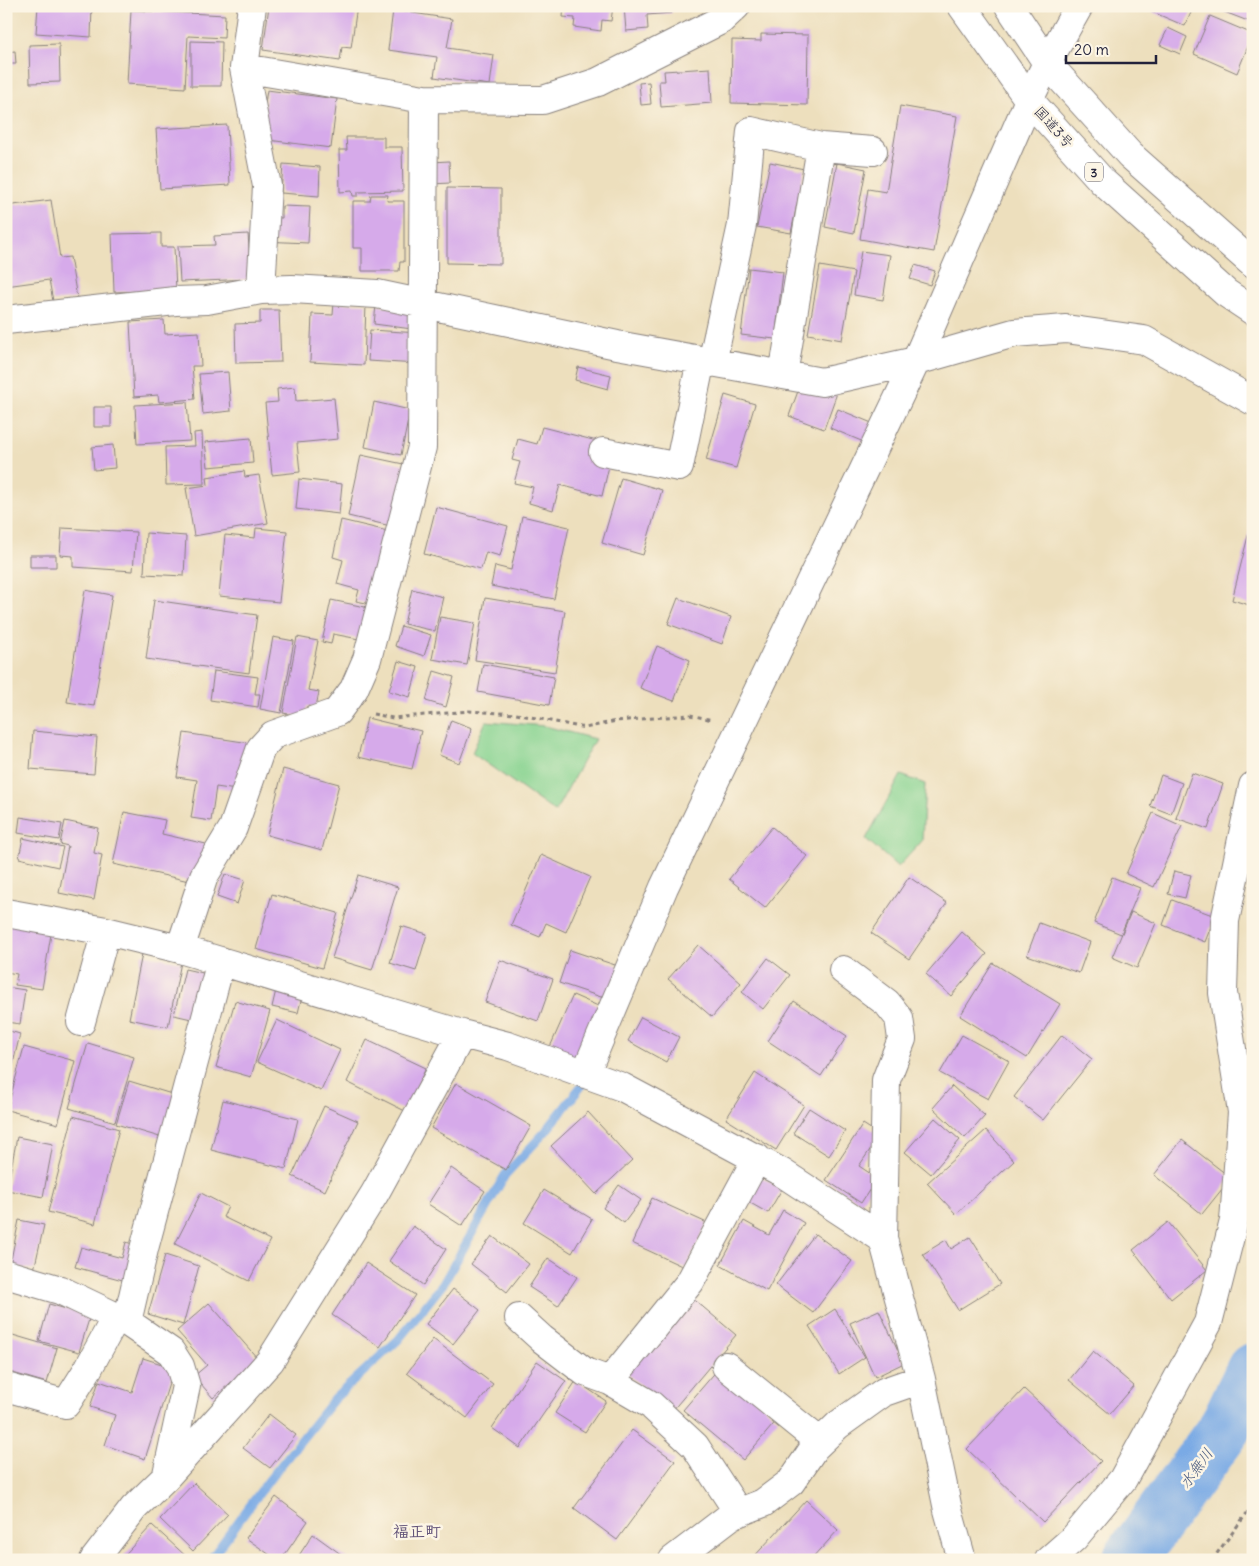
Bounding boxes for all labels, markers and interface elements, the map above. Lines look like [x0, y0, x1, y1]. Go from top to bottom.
scale bar [1066, 32, 1156, 64]
text: 20 m [1074, 40, 1109, 59]
street label: 国道3号 [1031, 102, 1077, 152]
road number: 3 [1085, 162, 1103, 182]
water label: 水無川 [1175, 1444, 1217, 1492]
district label: 福正町 [393, 1521, 441, 1541]

